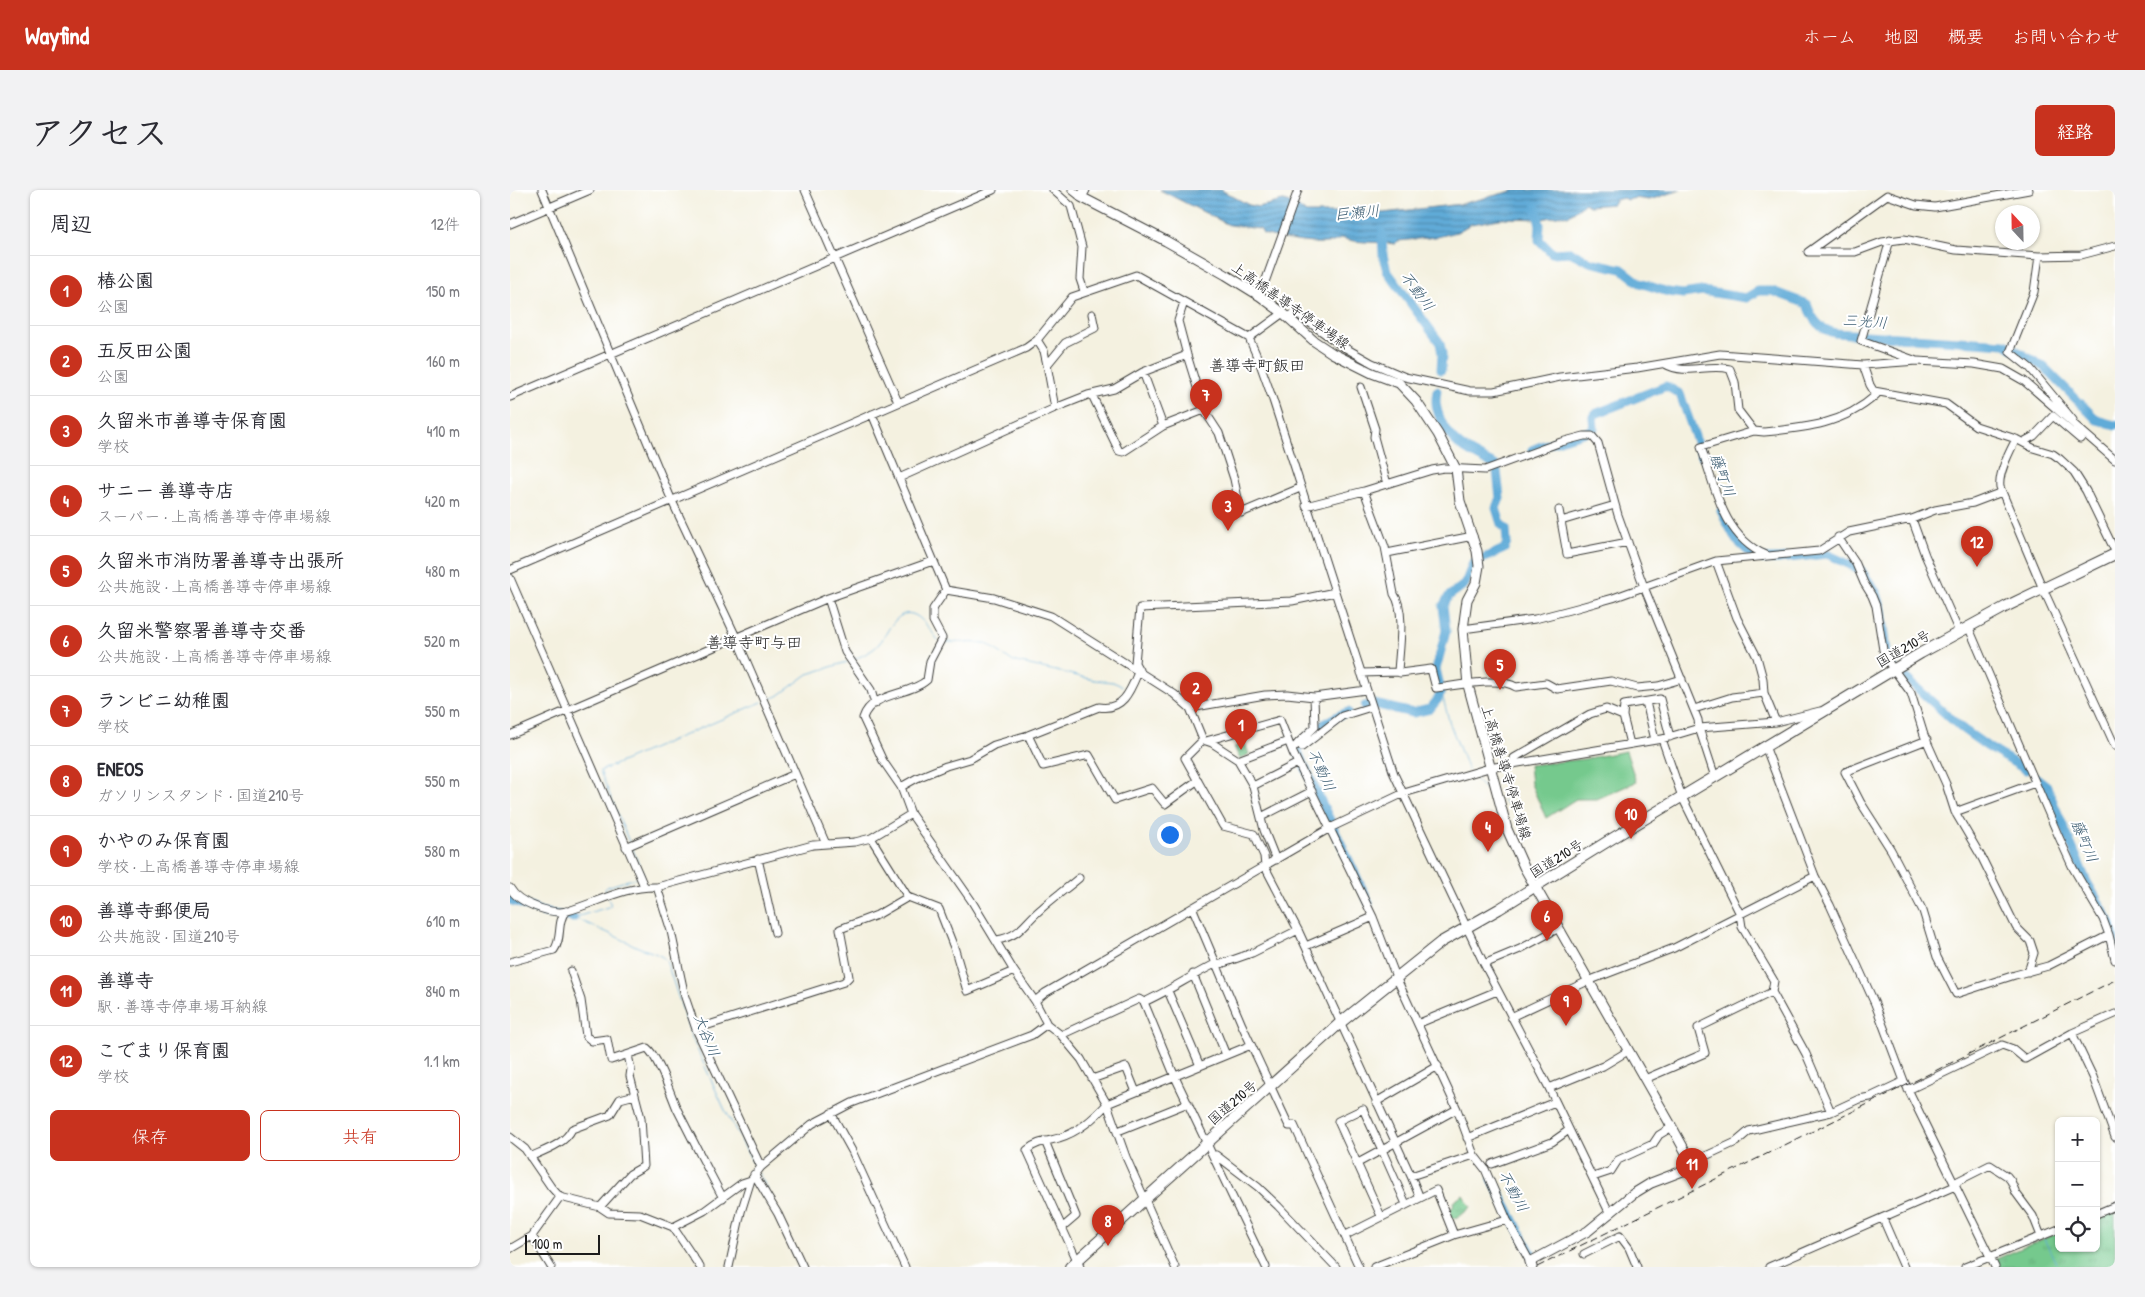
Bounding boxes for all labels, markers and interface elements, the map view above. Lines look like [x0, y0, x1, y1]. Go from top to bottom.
text: Wayfind [25, 19, 89, 51]
text: ホーム [1803, 24, 1856, 49]
text: 地図 [1884, 24, 1920, 49]
text: 概要 [1948, 24, 1984, 49]
text: お問い合わせ [2012, 24, 2120, 49]
button: 経路 [2035, 105, 2115, 156]
text: アクセス [30, 109, 168, 156]
water label: 巨瀬川 [1334, 200, 1380, 224]
north arrow [1995, 205, 2040, 250]
text: 周辺 [50, 209, 92, 238]
text: 12件 [431, 213, 460, 235]
street label: 上高橋善導寺停車場線 [1228, 257, 1354, 353]
text: 椿公園 [97, 267, 154, 293]
water label: 不動川 [1396, 267, 1440, 315]
text: 1 [63, 280, 69, 302]
text: 150 m [426, 280, 460, 302]
text: 公園 [97, 295, 129, 317]
water label: 三光川 [1842, 309, 1888, 333]
text: 五反田公園 [97, 337, 192, 363]
text: 2 [62, 350, 70, 372]
text: 160 m [426, 350, 460, 372]
district label: 善導寺町飯田 [1209, 354, 1305, 376]
text: 公園 [97, 365, 129, 387]
pin: 7 [1190, 379, 1222, 420]
text: 久留米市善導寺保育園 [97, 407, 287, 433]
text: 3 [62, 420, 70, 442]
text: 410 m [426, 420, 460, 442]
text: 学校 [97, 435, 129, 457]
water label: 藤町川 [1705, 450, 1741, 500]
text: サニー 善導寺店 [97, 477, 234, 503]
text: 4 [63, 490, 69, 512]
text: 420 m [425, 490, 460, 512]
pin: 3 [1212, 490, 1244, 531]
text: スーパー · 上高橋善導寺停車場線 [97, 505, 331, 527]
pin: 12 [1961, 526, 1993, 567]
text: 久留米市消防署善導寺出張所 [97, 547, 344, 573]
text: 5 [63, 560, 69, 582]
text: 480 m [425, 560, 460, 582]
text: 公共施設 · 上高橋善導寺停車場線 [97, 575, 332, 597]
text: 久留米警察署善導寺交番 [97, 617, 306, 643]
street label: 国道210号 [1872, 625, 1934, 671]
text: 6 [63, 630, 69, 652]
text: 520 m [424, 630, 460, 652]
district label: 善導寺町与田 [706, 631, 802, 653]
text: 公共施設 · 上高橋善導寺停車場線 [97, 645, 332, 667]
pin: 5 [1484, 649, 1516, 690]
pin: 2 [1180, 672, 1212, 713]
text: ランビニ幼稚園 [97, 687, 230, 713]
text: 7 [62, 700, 70, 722]
text: 550 m [425, 700, 460, 722]
street label: 上高橋善導寺停車場線 [1477, 702, 1537, 842]
pin: 1 [1225, 709, 1257, 750]
text: 学校 [97, 715, 129, 737]
water label: 不動川 [1303, 745, 1341, 795]
text: ENEOS [97, 756, 143, 782]
text: 8 [63, 770, 69, 792]
text: 550 m [425, 770, 460, 792]
text: ガソリンスタンド · 国道210号 [97, 784, 304, 806]
pin: 10 [1615, 798, 1647, 839]
pin: 4 [1472, 811, 1504, 852]
water label: 藤町川 [2067, 816, 2103, 866]
your location [1157, 822, 1183, 848]
text: かやのみ保育園 [97, 827, 230, 853]
street label: 国道210号 [1526, 834, 1586, 882]
text: 9 [63, 840, 69, 862]
text: 580 m [425, 840, 460, 862]
text: 学校 · 上高橋善導寺停車場線 [97, 855, 300, 877]
text: 善導寺郵便局 [97, 897, 211, 923]
pin: 6 [1531, 900, 1563, 941]
text: 10 [60, 910, 72, 932]
text: 610 m [426, 910, 460, 932]
text: 公共施設 · 国道210号 [97, 925, 240, 947]
text: 善導寺 [97, 967, 154, 993]
text: 11 [60, 980, 72, 1002]
text: 840 m [425, 980, 460, 1002]
pin: 9 [1550, 985, 1582, 1026]
text: 駅 · 善導寺停車場耳納線 [97, 995, 268, 1017]
water label: 大谷川 [689, 1010, 725, 1060]
text: こでまり保育園 [97, 1037, 230, 1063]
text: 12 [59, 1050, 73, 1072]
text: 1.1 km [424, 1050, 460, 1072]
text: 学校 [97, 1065, 129, 1087]
street label: 国道210号 [1203, 1075, 1261, 1129]
button: 保存 [50, 1110, 250, 1161]
button: 共有 [260, 1110, 460, 1161]
map controls [2055, 1117, 2100, 1252]
button: + [2055, 1117, 2100, 1162]
pin: 11 [1676, 1148, 1708, 1189]
button: − [2055, 1162, 2100, 1207]
water label: 不動川 [1494, 1166, 1534, 1216]
pin: 8 [1092, 1205, 1124, 1246]
button: locate [2055, 1207, 2100, 1252]
scale bar [525, 1232, 600, 1255]
text: 100 m [532, 1234, 562, 1253]

